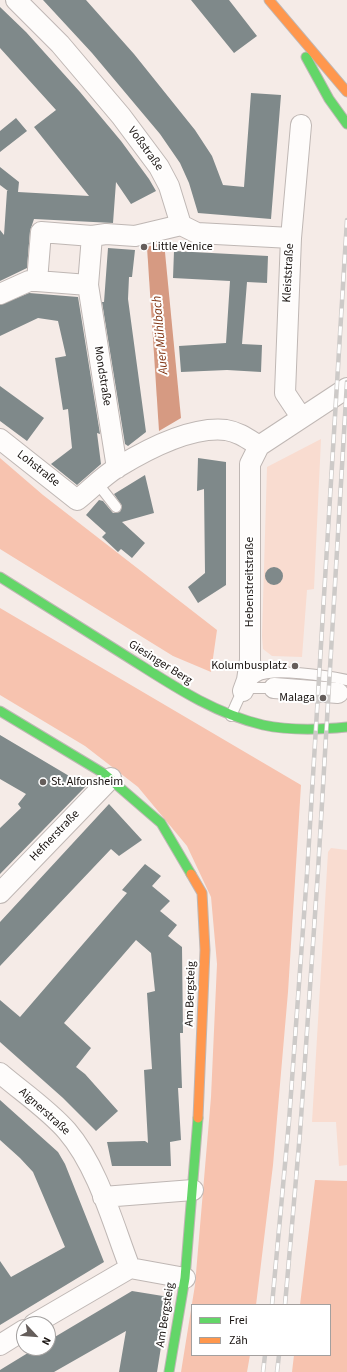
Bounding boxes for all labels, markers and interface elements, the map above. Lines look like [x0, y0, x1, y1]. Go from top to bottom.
street label: Voßstraße [124, 124, 166, 174]
place label: Little Venice [152, 240, 213, 254]
marker: Little Venice [139, 242, 149, 252]
street label: Kleiststraße [280, 243, 298, 303]
water label: Auer Mühlbach [150, 295, 172, 375]
street label: Mondstraße [90, 345, 114, 407]
street label: Lohstraße [14, 448, 62, 490]
street label: Hebenstreitstraße [243, 537, 257, 627]
street label: Giesinger Berg [126, 638, 194, 688]
place label: Kolumbusplatz [211, 659, 287, 673]
marker: Kolumbusplatz [290, 661, 300, 671]
place label: Malaga [279, 691, 315, 705]
marker: Malaga [318, 693, 328, 703]
place label: St. Alfonsheim [51, 775, 123, 789]
marker: St. Alfonsheim [38, 777, 48, 787]
street label: Hefnerstraße [27, 807, 83, 865]
street label: Am Bergsteig [183, 961, 199, 1027]
street label: Aignerstraße [15, 1085, 73, 1139]
street label: Am Bergsteig [154, 1281, 178, 1349]
legend [191, 1304, 331, 1356]
text: Frei [229, 1312, 248, 1329]
north arrow [16, 1316, 56, 1356]
text: Zäh [229, 1332, 248, 1349]
text: N [38, 1334, 55, 1348]

